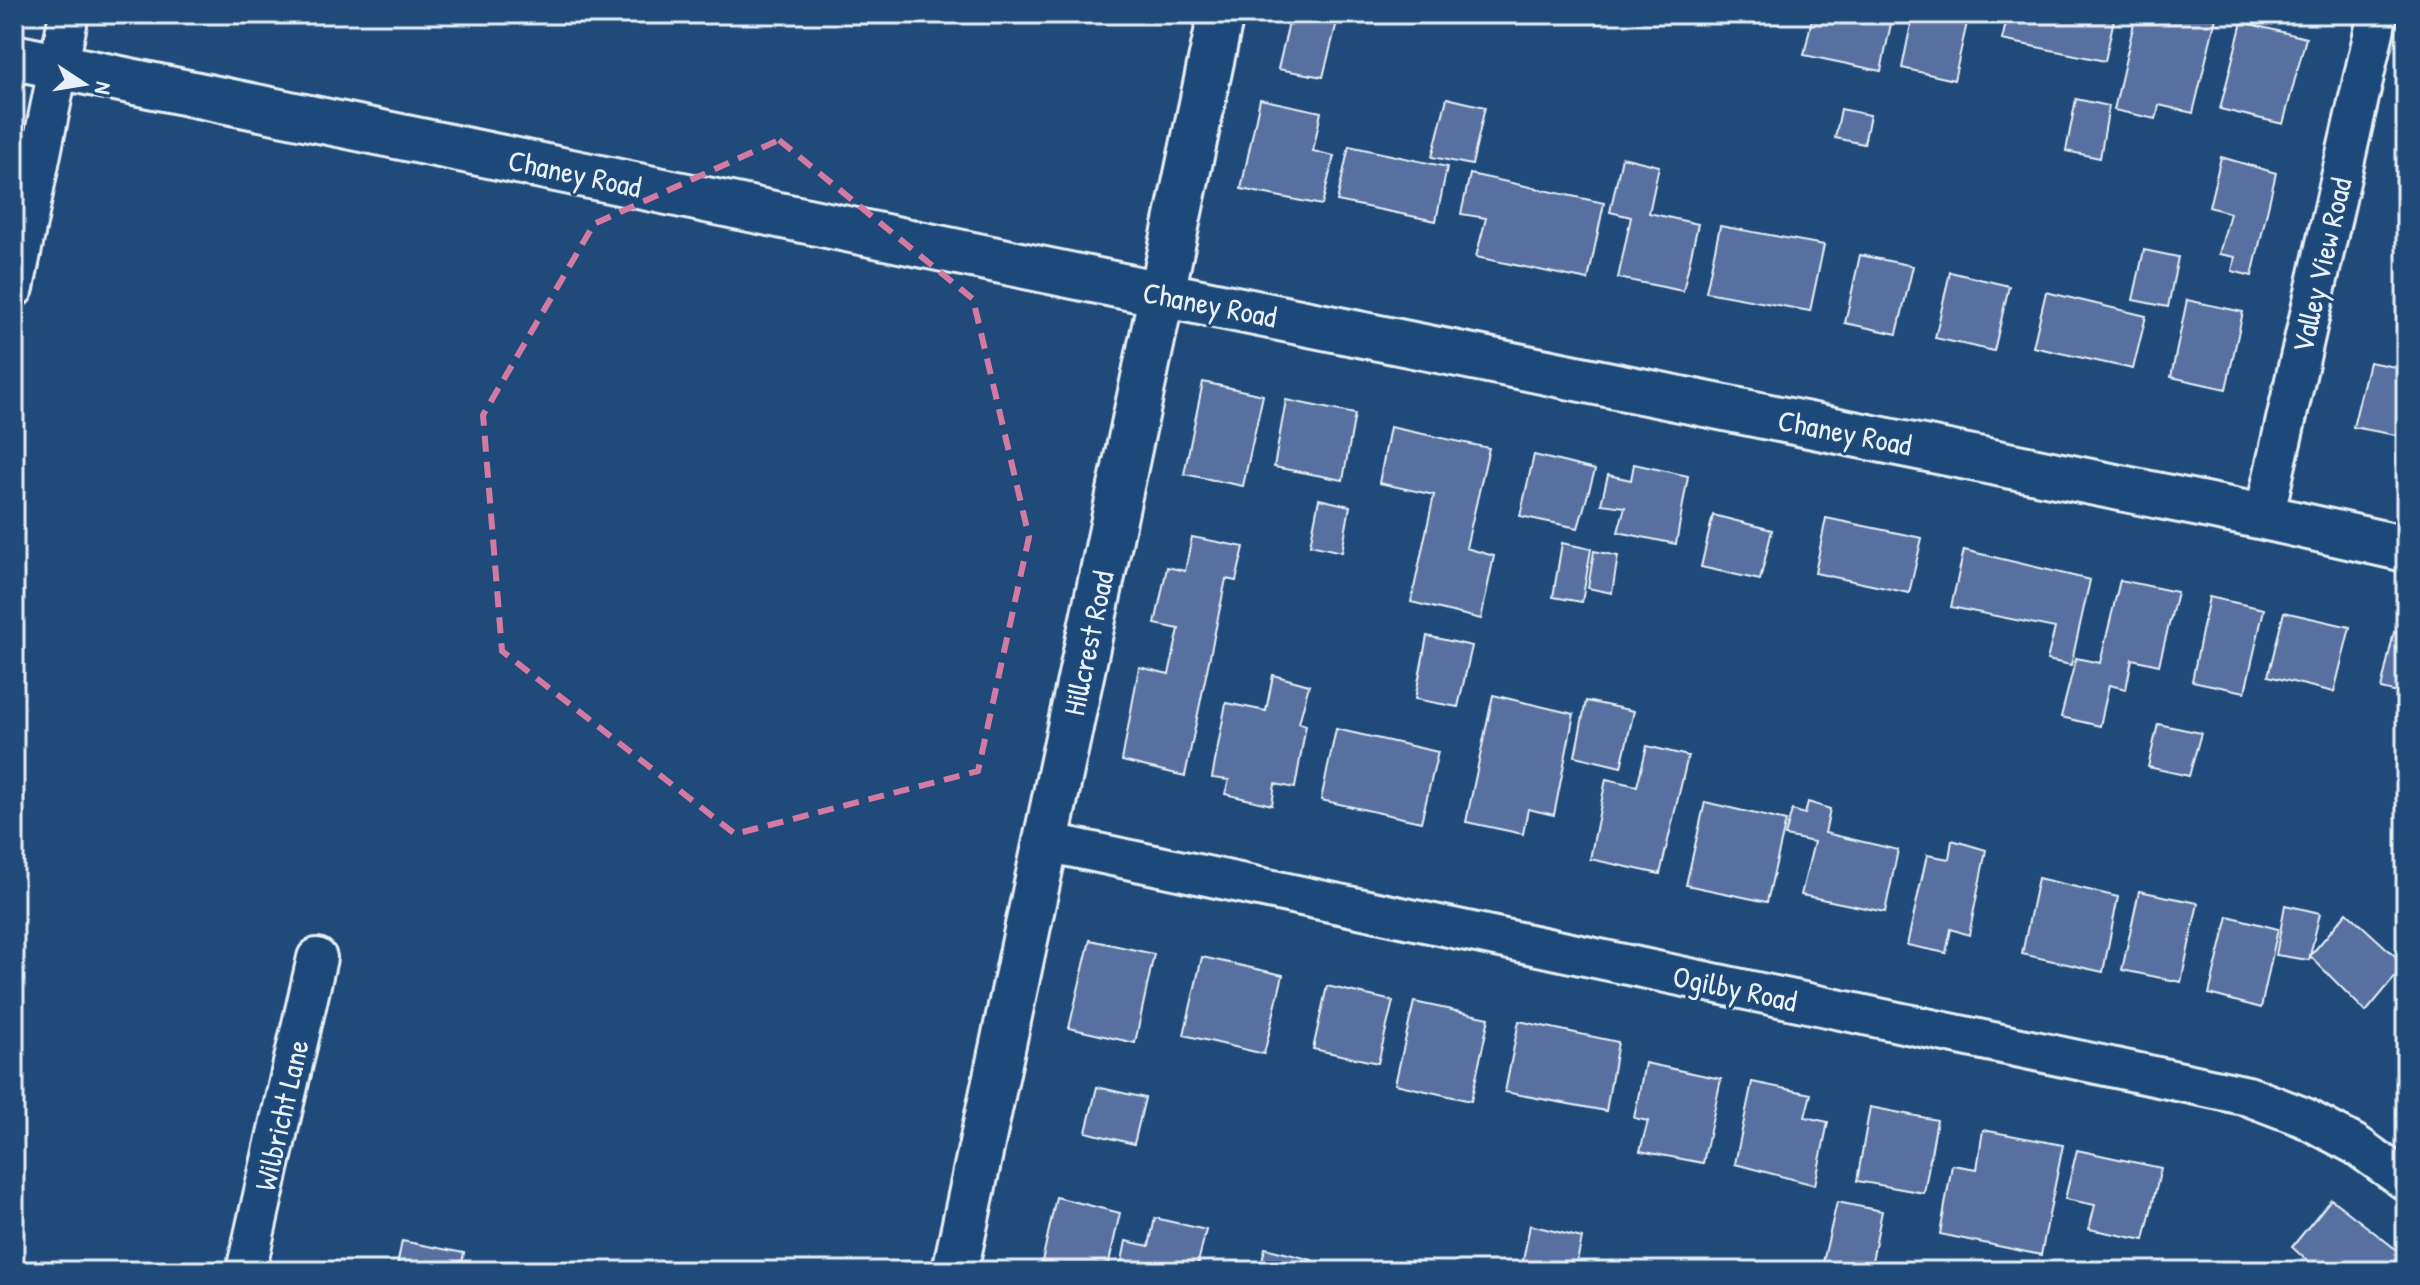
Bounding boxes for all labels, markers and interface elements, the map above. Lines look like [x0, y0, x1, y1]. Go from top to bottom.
north arrow [44, 44, 124, 124]
text: N [88, 79, 119, 97]
street label: Chaney Road [505, 139, 646, 207]
street label: Valley View Road [2281, 173, 2361, 356]
street label: Chaney Road [1140, 271, 1280, 337]
street label: Chaney Road [1775, 399, 1915, 465]
street label: Hillcrest Road [1053, 567, 1123, 719]
street label: Ogilby Road [1669, 955, 1801, 1021]
street label: Wilbricht Lane [244, 1036, 318, 1194]

